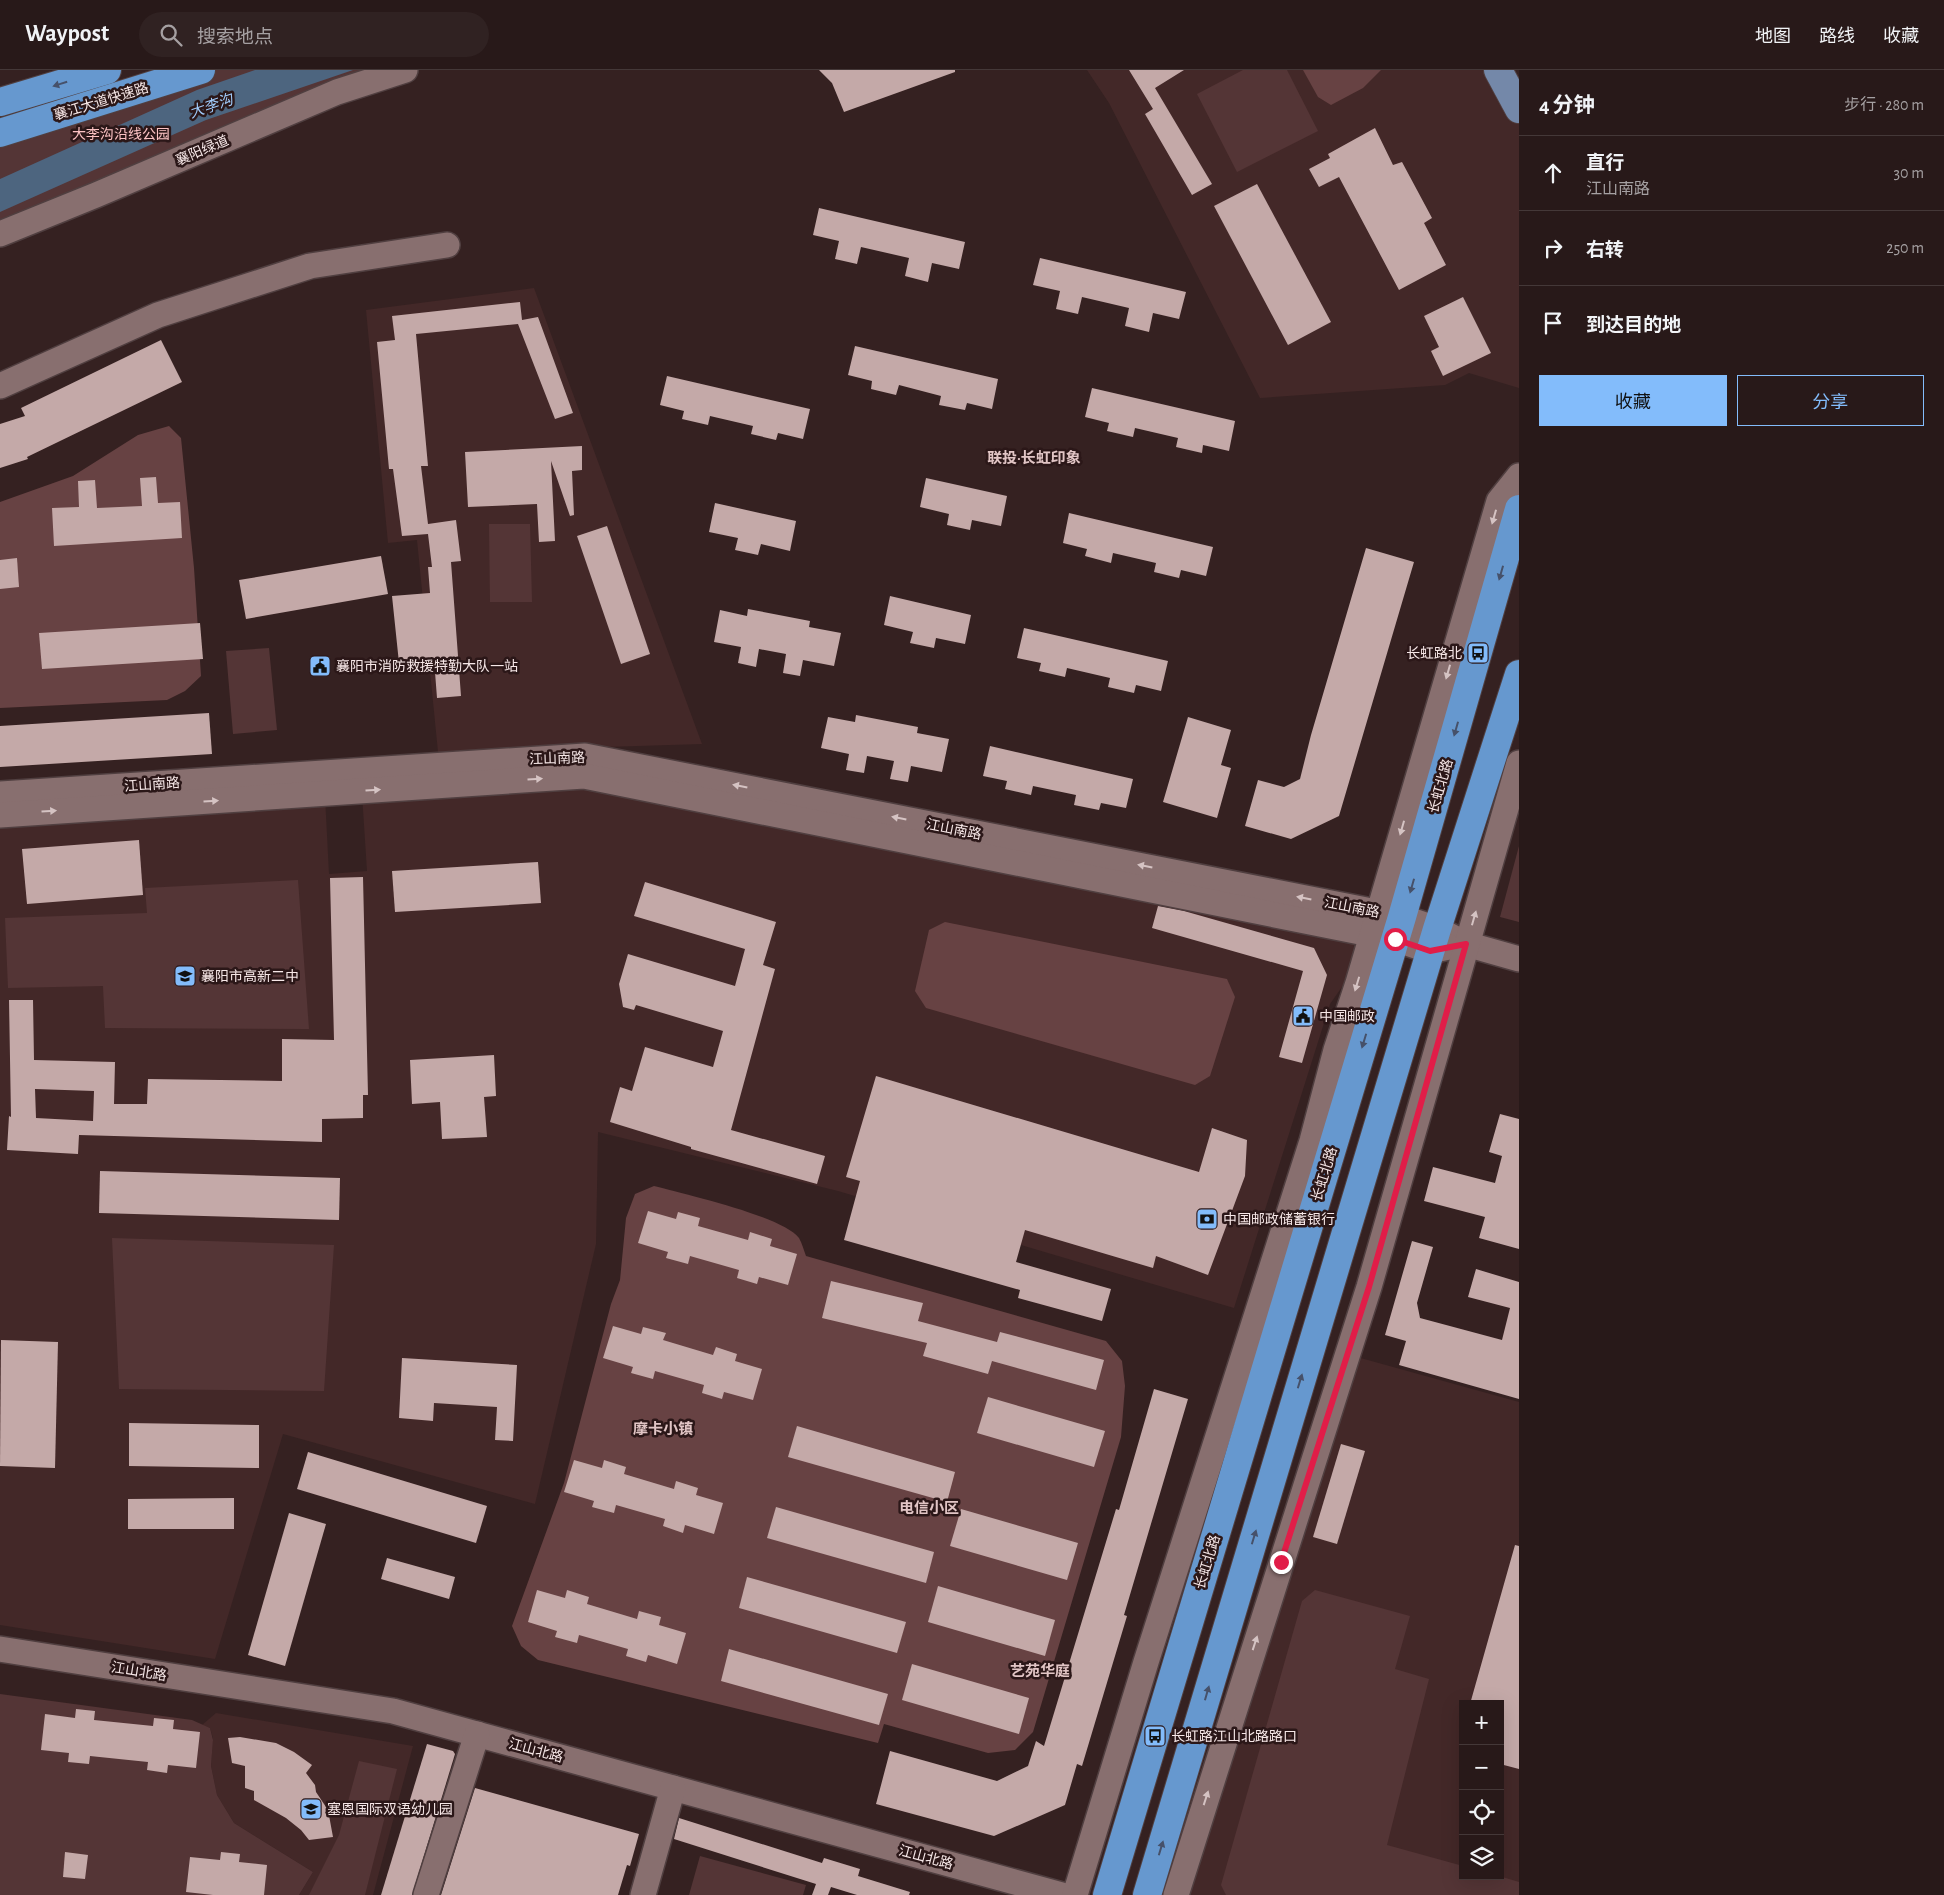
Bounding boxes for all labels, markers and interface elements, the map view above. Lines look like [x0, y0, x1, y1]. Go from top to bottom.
search box [139, 12, 489, 57]
icon: search [157, 21, 185, 49]
text: Waypost [25, 22, 109, 46]
text: 搜索地点 [197, 28, 273, 47]
text: 地图 [1755, 28, 1791, 46]
text: 路线 [1819, 28, 1855, 46]
text: 收藏 [1883, 28, 1919, 46]
street label: 襄江大道快速路 [52, 79, 150, 123]
one-way arrow [53, 81, 68, 89]
water label: 大李沟 [187, 90, 237, 121]
text: 4 分钟 [1539, 95, 1595, 116]
text: 步行 · 280 m [1844, 97, 1924, 113]
park label: 大李沟沿线公园 [72, 127, 170, 142]
street label: 襄阳绿道 [173, 132, 231, 168]
text: 直行 [1586, 154, 1624, 173]
icon: ahead [1539, 159, 1567, 187]
text: 30 m [1894, 165, 1924, 181]
text: 江山南路 [1586, 181, 1650, 197]
icon: right [1539, 234, 1567, 262]
text: 250 m [1886, 240, 1924, 256]
text: 右转 [1586, 241, 1624, 260]
icon: arrive [1539, 309, 1567, 337]
text: 到达目的地 [1586, 316, 1681, 335]
button: 收藏 [1539, 375, 1727, 426]
button: 分享 [1737, 375, 1924, 426]
district label: 联投·长虹印象 [987, 449, 1081, 466]
one-way arrow [1490, 509, 1498, 524]
one-way arrow [1496, 566, 1504, 581]
bus stop icon: 长虹路北 [1466, 641, 1490, 665]
place label: 长虹路北 [1406, 645, 1462, 661]
public building icon: 襄阳市消防救援特勤大队一站 [308, 654, 332, 678]
place label: 襄阳市消防救援特勤大队一站 [336, 658, 518, 674]
one-way arrow [1444, 665, 1452, 680]
one-way arrow [1452, 722, 1460, 737]
street label: 江山南路 [529, 750, 585, 767]
street label: 长虹北路 [1425, 757, 1455, 815]
one-way arrow [527, 774, 543, 782]
street label: 江山南路 [124, 775, 180, 794]
one-way arrow [732, 782, 748, 790]
one-way arrow [365, 785, 381, 793]
one-way arrow [203, 796, 219, 804]
one-way arrow [41, 807, 57, 815]
one-way arrow [892, 814, 907, 822]
street label: 江山南路 [925, 817, 983, 842]
one-way arrow [1397, 821, 1405, 836]
one-way arrow [1136, 862, 1152, 870]
one-way arrow [1407, 878, 1415, 893]
one-way arrow [1297, 894, 1312, 902]
street label: 江山南路 [1323, 895, 1381, 920]
one-way arrow [1470, 911, 1478, 926]
route start [1384, 928, 1407, 951]
school or university icon: 襄阳市高新二中 [173, 964, 197, 988]
place label: 襄阳市高新二中 [201, 968, 299, 984]
one-way arrow [1353, 977, 1361, 992]
public building icon: 中国邮政 [1291, 1004, 1315, 1028]
place label: 中国邮政 [1319, 1009, 1375, 1024]
one-way arrow [1360, 1034, 1368, 1049]
street label: 长虹北路 [1308, 1145, 1340, 1203]
bank icon: 中国邮政储蓄银行 [1195, 1207, 1219, 1231]
place label: 中国邮政储蓄银行 [1223, 1212, 1335, 1227]
one-way arrow [1297, 1374, 1305, 1389]
district label: 摩卡小镇 [633, 1420, 693, 1437]
district label: 电信小区 [899, 1500, 959, 1516]
one-way arrow [1250, 1529, 1258, 1544]
street label: 长虹北路 [1191, 1533, 1223, 1591]
route end [1270, 1551, 1293, 1574]
one-way arrow [1252, 1636, 1259, 1651]
street label: 江山北路 [110, 1659, 168, 1683]
district label: 艺苑华庭 [1010, 1662, 1070, 1679]
one-way arrow [1204, 1685, 1212, 1700]
map controls [1459, 1700, 1504, 1880]
button: + [1459, 1700, 1504, 1745]
bus stop icon: 长虹路江山北路路口 [1143, 1724, 1167, 1748]
place label: 长虹路江山北路路口 [1171, 1728, 1297, 1744]
street label: 江山北路 [507, 1735, 565, 1765]
button: − [1459, 1745, 1504, 1790]
button: locate [1459, 1790, 1504, 1835]
one-way arrow [1203, 1791, 1211, 1806]
school or university icon: 塞恩国际双语幼儿园 [299, 1797, 323, 1821]
place label: 塞恩国际双语幼儿园 [327, 1801, 453, 1817]
button: layers [1459, 1835, 1504, 1880]
one-way arrow [1157, 1841, 1165, 1856]
street label: 江山北路 [897, 1842, 955, 1872]

